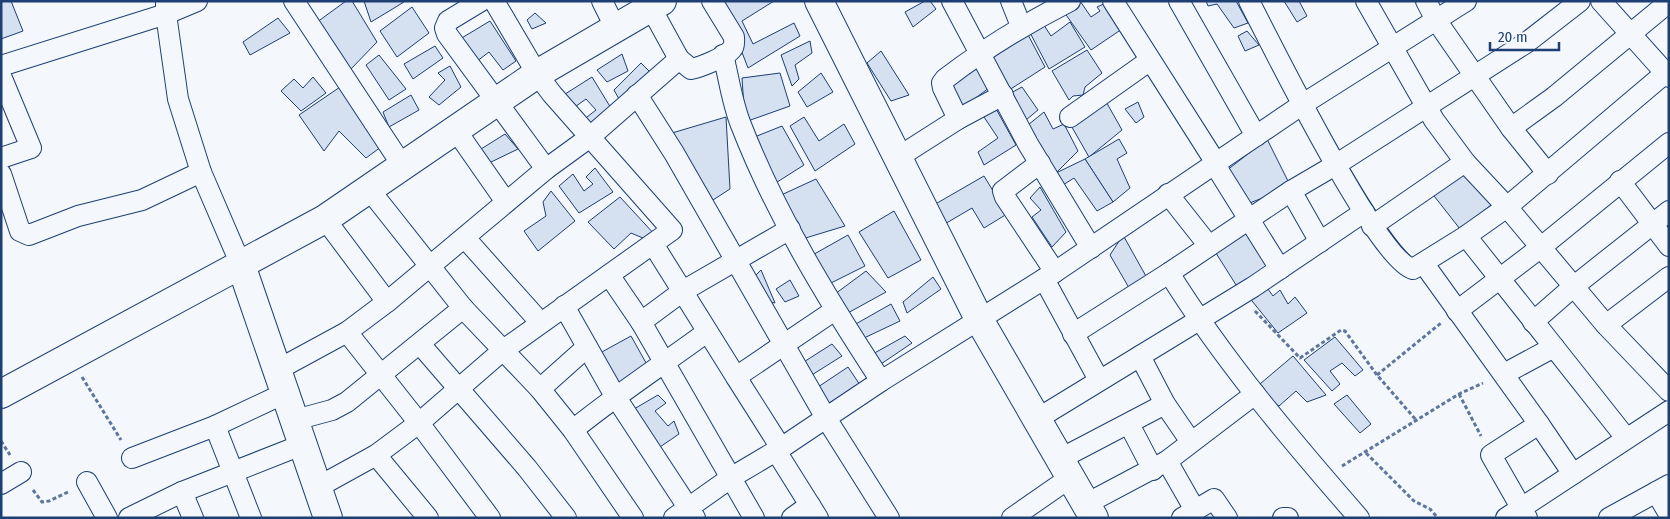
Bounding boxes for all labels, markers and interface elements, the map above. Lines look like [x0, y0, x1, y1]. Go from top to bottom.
scale bar [1490, 20, 1559, 52]
text: 20 m [1498, 28, 1528, 46]

